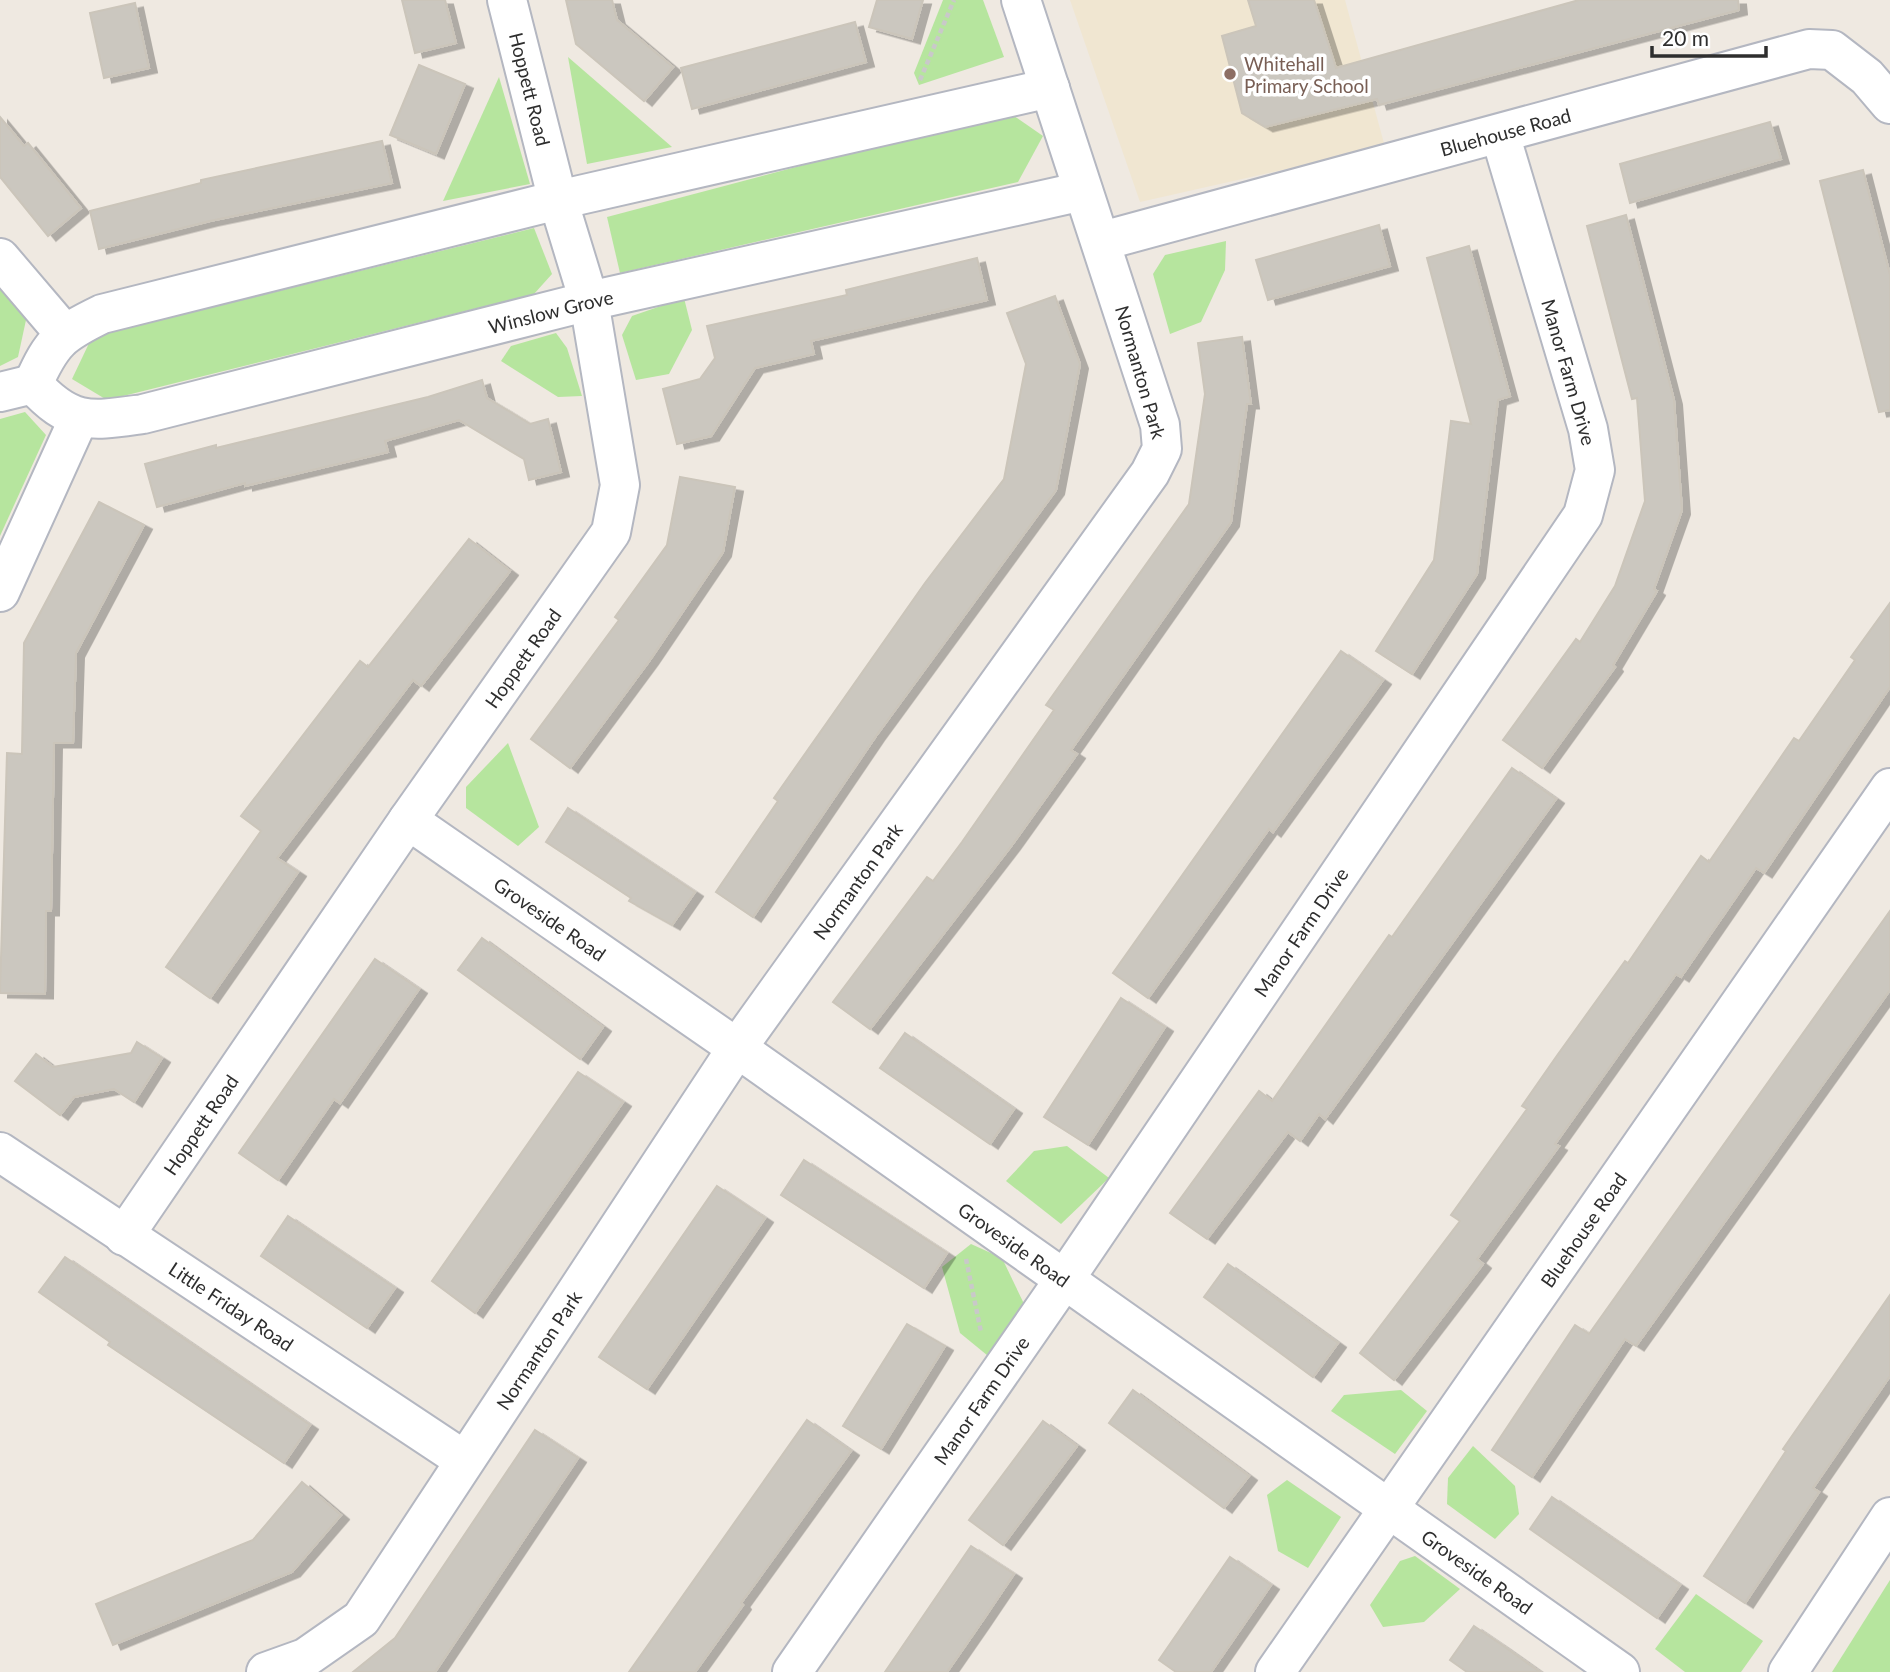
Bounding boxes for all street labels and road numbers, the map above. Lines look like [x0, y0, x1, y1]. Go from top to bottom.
street label: Hoppett Road [505, 30, 555, 148]
street label: Bluehouse Road [1437, 103, 1573, 160]
street label: Winslow Grove [486, 284, 615, 338]
street label: Manor Farm Drive [1537, 296, 1601, 448]
street label: Normanton Park [1111, 303, 1171, 442]
street label: Hoppett Road [479, 604, 565, 712]
street label: Normanton Park [807, 818, 907, 944]
street label: Manor Farm Drive [1248, 863, 1352, 1001]
street label: Groveside Road [490, 872, 611, 965]
street label: Hoppett Road [158, 1070, 242, 1179]
street label: Bluehouse Road [1535, 1168, 1631, 1291]
street label: Groveside Road [954, 1197, 1075, 1291]
street label: Little Friday Road [165, 1256, 298, 1355]
street label: Normanton Park [491, 1286, 586, 1414]
street label: Manor Farm Drive [928, 1331, 1033, 1469]
street label: Groveside Road [1417, 1524, 1538, 1618]

